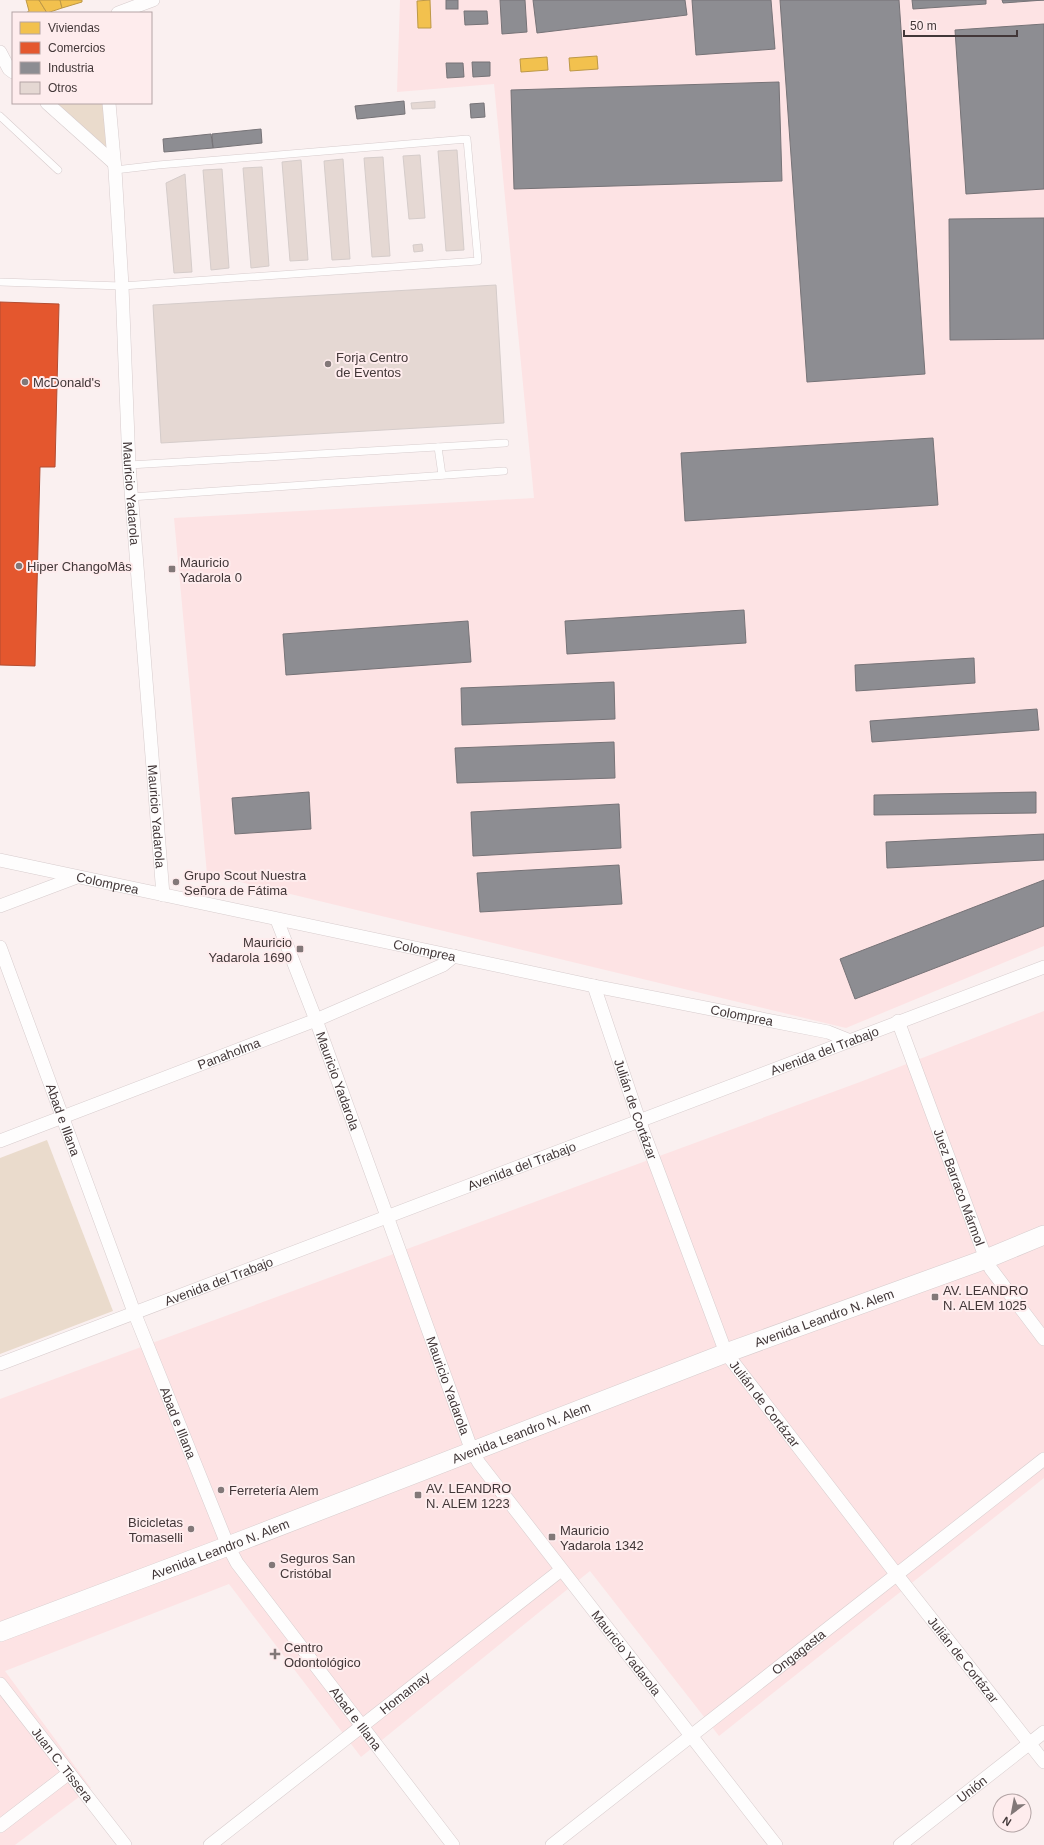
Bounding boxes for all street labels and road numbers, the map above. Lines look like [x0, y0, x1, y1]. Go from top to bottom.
street label: Mauricio Yadarola [120, 441, 142, 546]
street label: Mauricio Yadarola [145, 764, 168, 869]
street label: Colomprea [75, 869, 141, 897]
street label: Colomprea [392, 937, 458, 965]
street label: Colomprea [709, 1002, 775, 1029]
street label: Avenida del Trabajo [768, 1024, 881, 1078]
street label: Mauricio Yadarola [313, 1030, 362, 1133]
street label: Panaholma [196, 1035, 263, 1073]
street label: Julián de Cortázar [611, 1057, 660, 1162]
street label: Abad e Illana [43, 1082, 83, 1159]
street label: Juez Barraco Mármol [930, 1127, 987, 1248]
street label: Avenida del Trabajo [465, 1139, 578, 1194]
street label: Avenida del Trabajo [163, 1254, 275, 1309]
street label: Avenida Leandro N. Alem [752, 1286, 896, 1350]
street label: Mauricio Yadarola [423, 1334, 473, 1438]
street label: Julián de Cortázar [726, 1358, 803, 1451]
street label: Abad e Illana [157, 1385, 199, 1462]
street label: Avenida Leandro N. Alem [450, 1399, 593, 1466]
street label: Avenida Leandro N. Alem [148, 1516, 291, 1583]
street label: Mauricio Yadarola [588, 1608, 664, 1699]
street label: Julián de Cortázar [925, 1614, 1002, 1707]
street label: Ongagasta [769, 1626, 829, 1678]
street label: Homamay [377, 1669, 433, 1717]
street label: Abad e Illana [327, 1684, 385, 1754]
street label: Juan C. Tissera [29, 1725, 96, 1806]
street label: Unión [954, 1773, 990, 1806]

